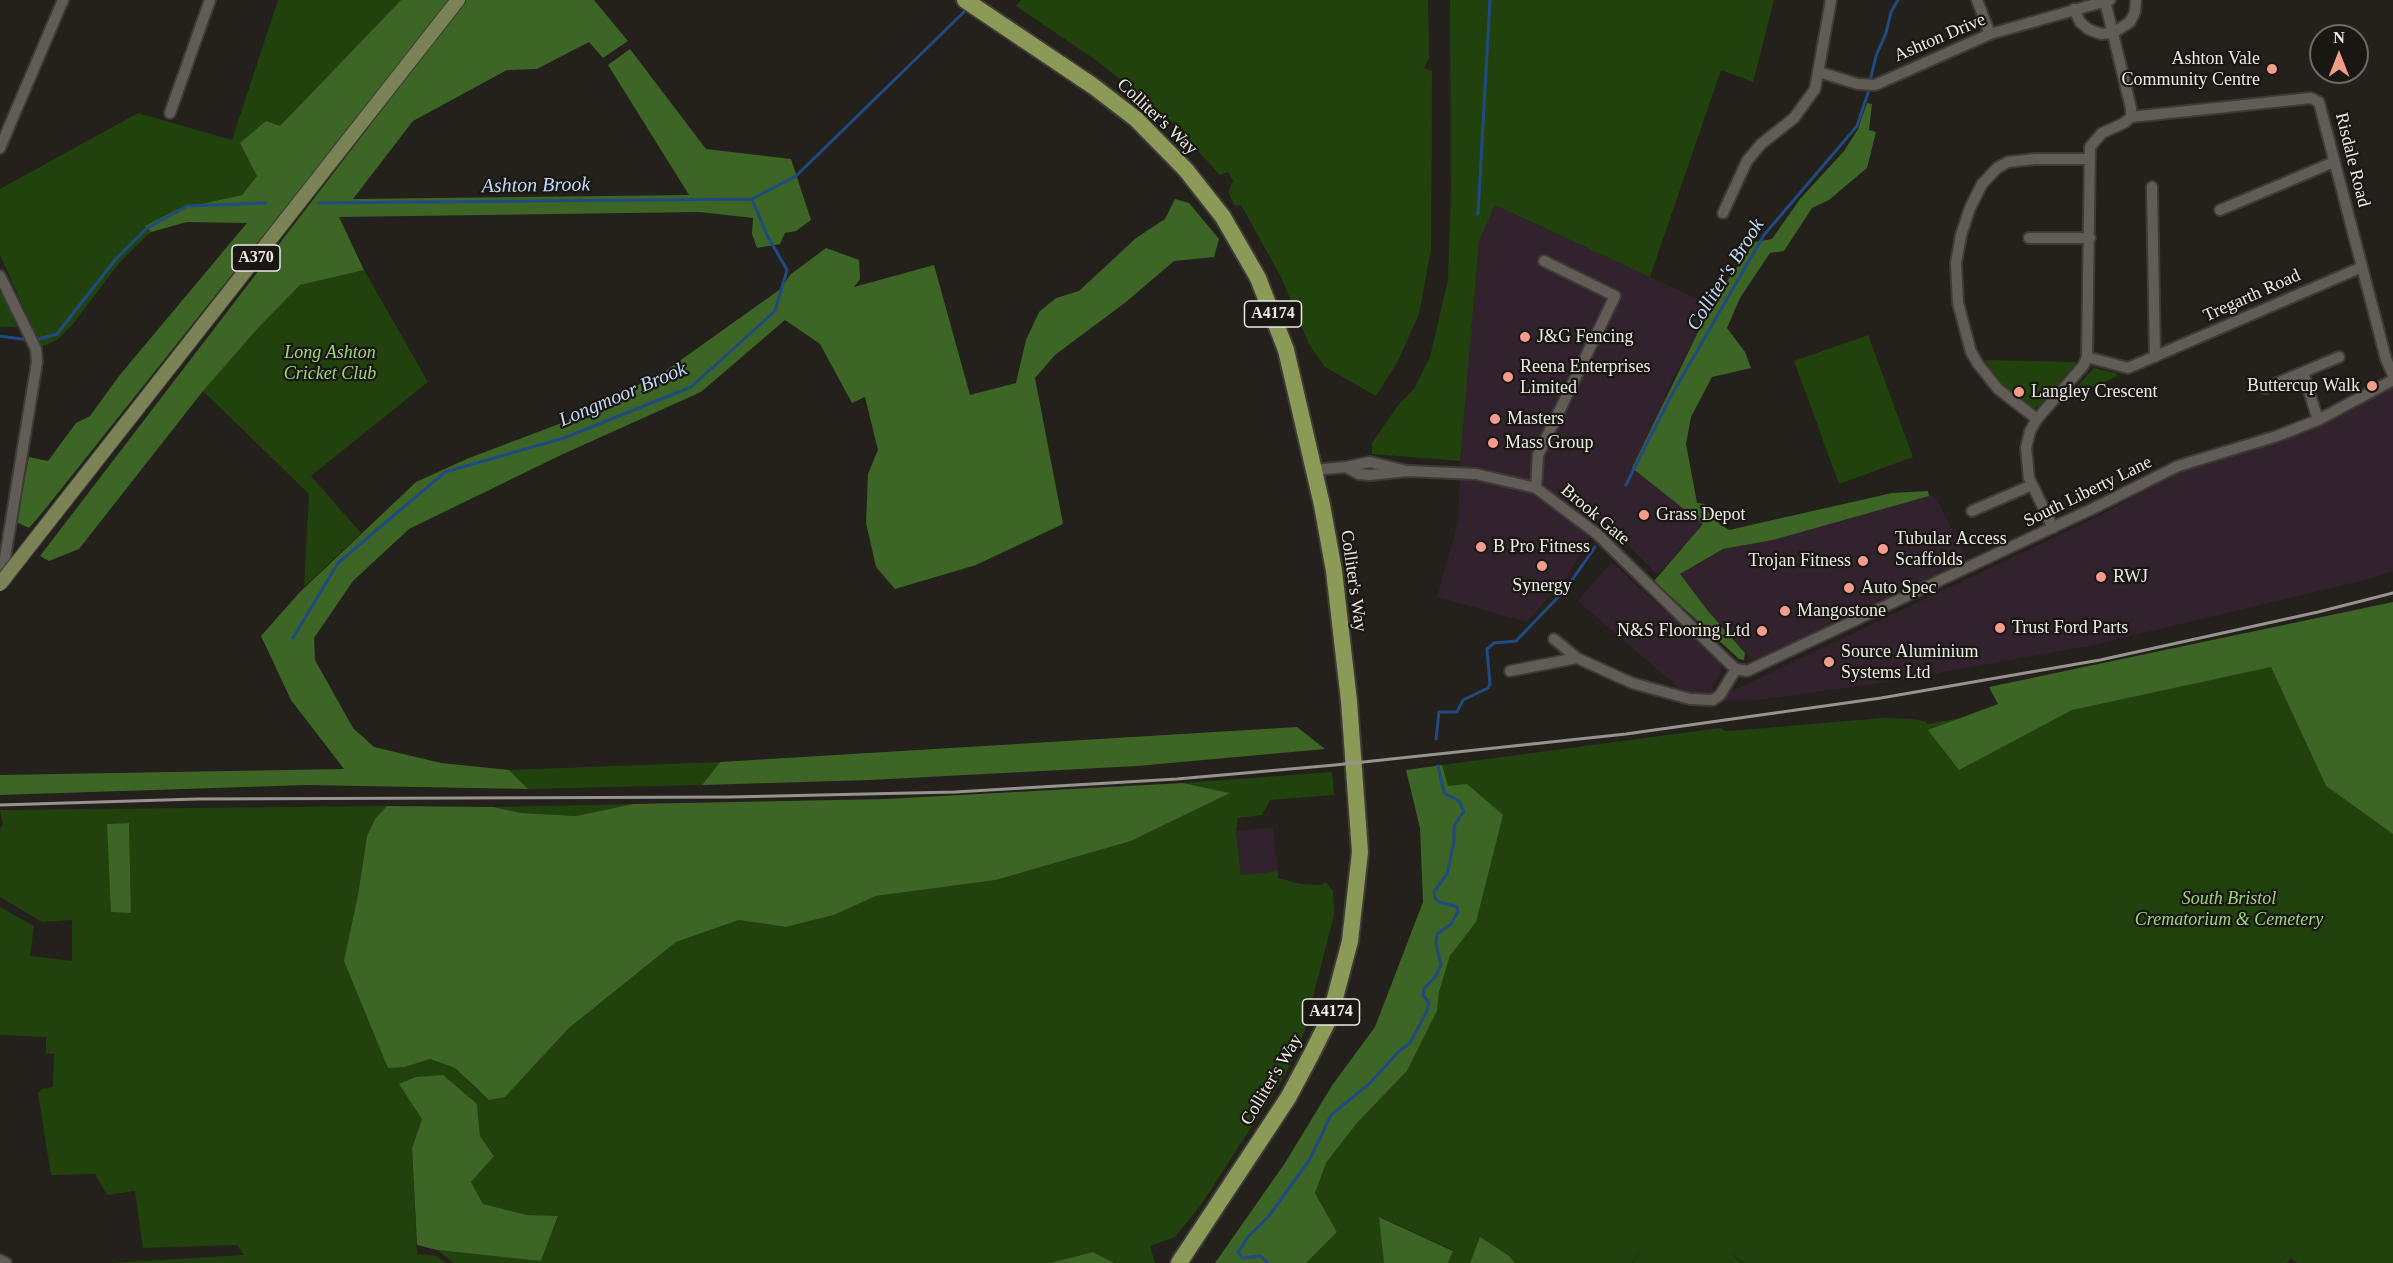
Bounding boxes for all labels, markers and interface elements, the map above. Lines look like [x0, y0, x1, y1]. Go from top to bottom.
street label: Ashton Drive [1891, 9, 1989, 67]
north arrow [2309, 24, 2369, 84]
text: N [2333, 29, 2345, 46]
place label: Ashton Vale Community Centre [2122, 48, 2260, 90]
marker: Ashton Vale Community Centre [2265, 62, 2279, 76]
street label: Colliter's Way [1112, 74, 1202, 160]
street label: Risdale Road [2330, 111, 2374, 209]
water label: Ashton Brook [481, 173, 591, 199]
water label: Colliter's Brook [1682, 215, 1770, 335]
road number: A370 [232, 245, 280, 271]
street label: Tregarth Road [2200, 265, 2304, 327]
road number: A4174 [1244, 301, 1302, 327]
place label: J&G Fencing [1537, 326, 1633, 348]
marker: J&G Fencing [1518, 330, 1532, 344]
park label: Long Ashton Cricket Club [284, 342, 376, 385]
place label: Reena Enterprises Limited [1520, 356, 1650, 398]
water label: Longmoor Brook [555, 357, 691, 433]
marker: Reena Enterprises Limited [1501, 370, 1515, 384]
place label: Buttercup Walk [2247, 375, 2360, 397]
marker: Buttercup Walk [2365, 379, 2379, 393]
place label: Langley Crescent [2031, 381, 2157, 403]
marker: Langley Crescent [2012, 385, 2026, 399]
place label: Masters [1507, 408, 1564, 430]
marker: Masters [1488, 412, 1502, 426]
place label: Mass Group [1505, 432, 1593, 454]
marker: Mass Group [1486, 436, 1500, 450]
street label: South Liberty Lane [2020, 452, 2156, 532]
street label: Brook Gate [1556, 480, 1634, 550]
place label: Grass Depot [1656, 504, 1745, 526]
marker: Grass Depot [1637, 508, 1651, 522]
place label: Tubular Access Scaffolds [1895, 528, 2007, 570]
street label: Colliter's Way [1335, 529, 1371, 633]
place label: B Pro Fitness [1493, 536, 1590, 558]
marker: B Pro Fitness [1474, 540, 1488, 554]
marker: Tubular Access Scaffolds [1876, 542, 1890, 556]
place label: Trojan Fitness [1748, 550, 1851, 572]
marker: Trojan Fitness [1856, 554, 1870, 568]
marker: Synergy [1535, 559, 1549, 573]
place label: RWJ [2113, 566, 2148, 588]
marker: RWJ [2094, 570, 2108, 584]
place label: Synergy [1512, 575, 1572, 597]
place label: Auto Spec [1861, 577, 1936, 599]
marker: Auto Spec [1842, 581, 1856, 595]
place label: Mangostone [1797, 600, 1886, 622]
marker: Mangostone [1778, 604, 1792, 618]
place label: Trust Ford Parts [2012, 617, 2128, 639]
place label: N&S Flooring Ltd [1617, 620, 1750, 642]
marker: Trust Ford Parts [1993, 621, 2007, 635]
marker: N&S Flooring Ltd [1755, 624, 1769, 638]
place label: Source Aluminium Systems Ltd [1841, 641, 1978, 684]
marker: Source Aluminium Systems Ltd [1822, 655, 1836, 669]
park label: South Bristol Crematorium & Cemetery [2135, 888, 2323, 930]
road number: A4174 [1302, 999, 1360, 1025]
street label: Colliter's Way [1236, 1031, 1308, 1129]

